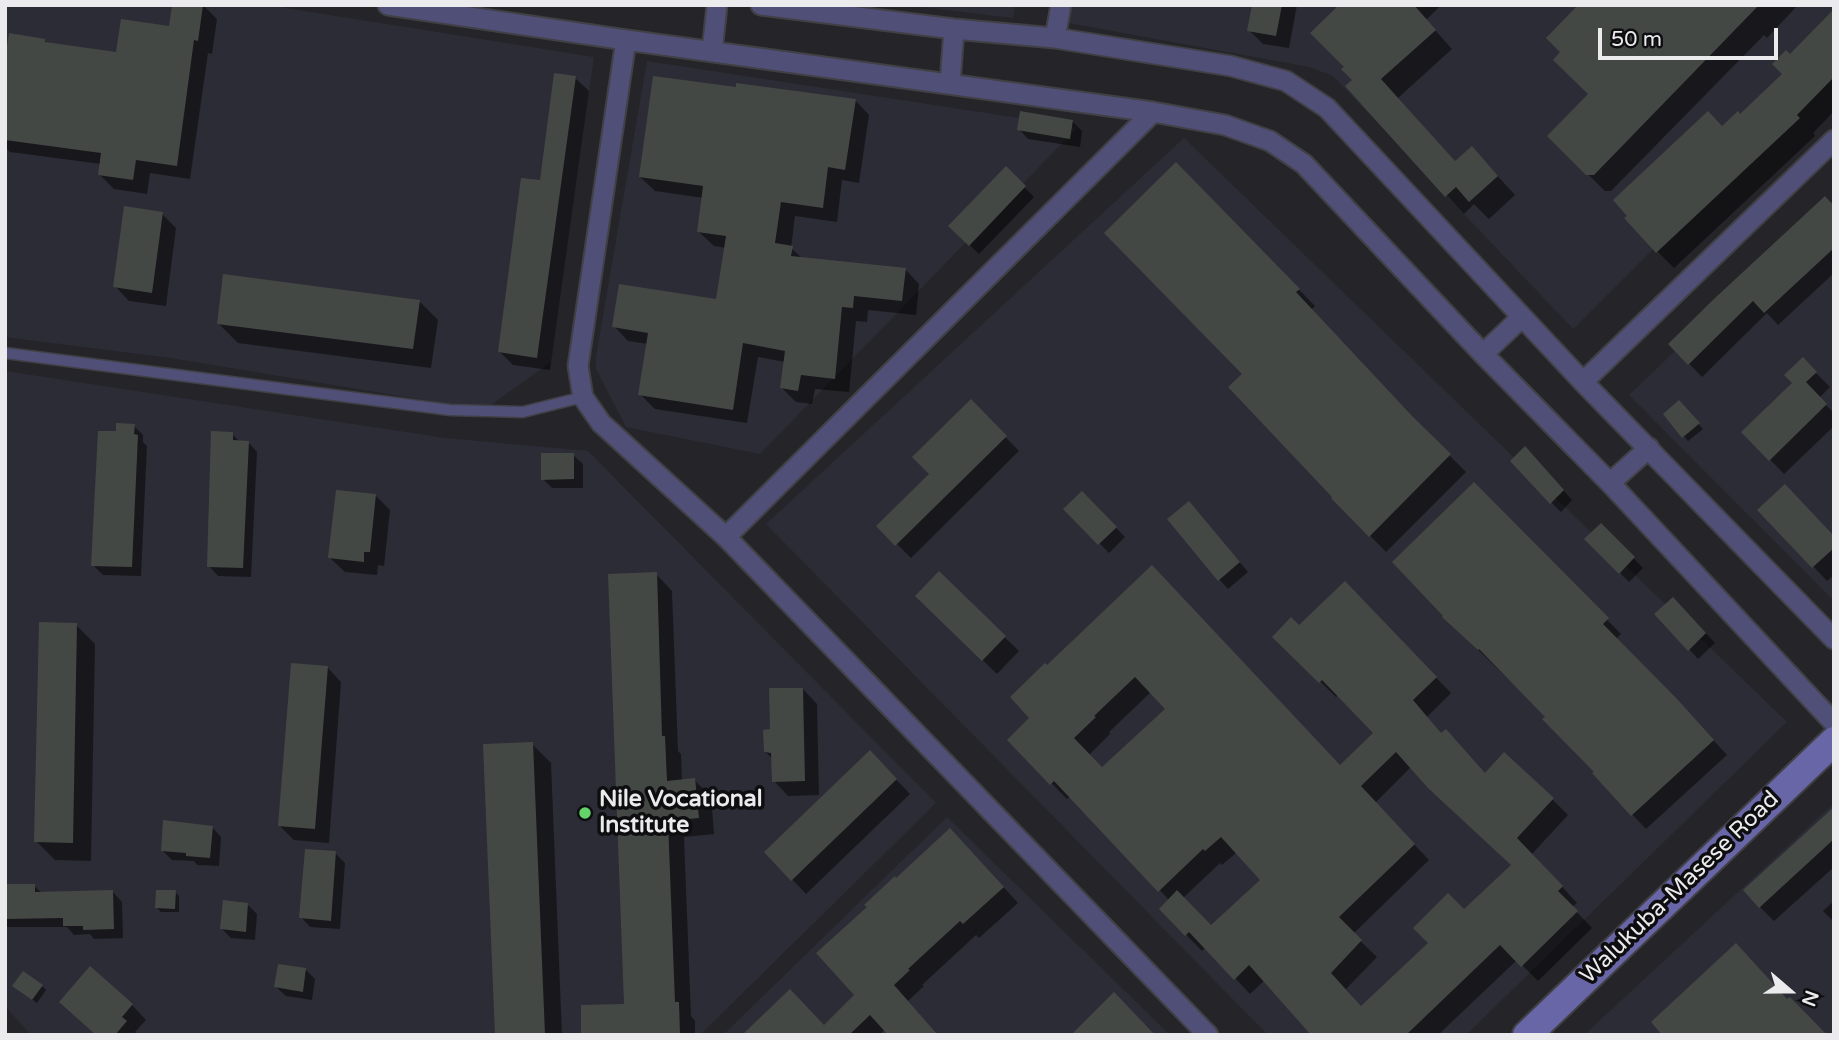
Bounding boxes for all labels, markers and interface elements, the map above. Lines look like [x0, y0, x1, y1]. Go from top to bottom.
scale bar [1601, 14, 1781, 58]
text: 50 m [1611, 27, 1662, 52]
place label: Nile Vocational Institute [599, 786, 762, 840]
street label: Walukuba-Masese Road [1575, 786, 1785, 990]
marker: Nile Vocational Institute [577, 805, 593, 821]
north arrow [1755, 956, 1825, 1026]
text: N [1797, 987, 1823, 1009]

